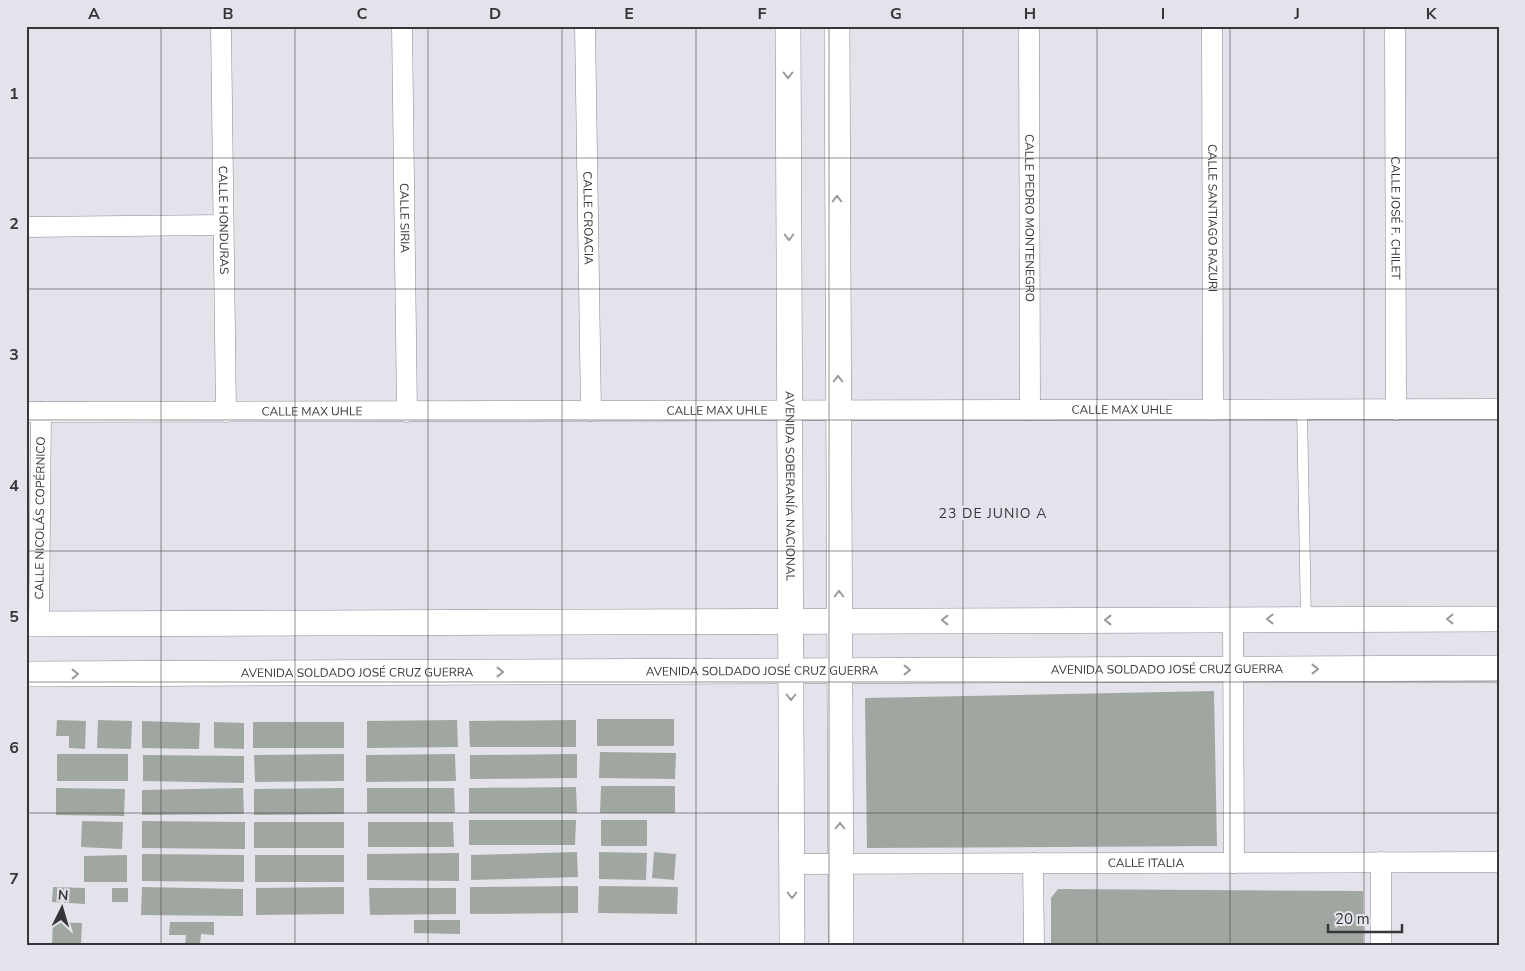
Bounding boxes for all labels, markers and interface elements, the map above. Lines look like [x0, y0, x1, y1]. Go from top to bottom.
text: A [88, 3, 100, 25]
text: B [222, 3, 234, 25]
text: C [357, 3, 368, 25]
text: D [489, 3, 501, 25]
text: E [624, 3, 634, 25]
text: F [758, 3, 767, 25]
text: G [890, 3, 902, 25]
text: H [1024, 3, 1036, 25]
text: I [1161, 3, 1165, 25]
text: J [1293, 3, 1300, 25]
text: K [1426, 3, 1438, 25]
one-way arrow [783, 72, 793, 79]
text: 1 [9, 83, 19, 105]
street label: CALLE PEDRO MONTENEGRO [1021, 134, 1038, 302]
street label: CALLE SANTIAGO RAZURI [1204, 144, 1221, 292]
street label: CALLE JOSÉ F. CHILET [1387, 156, 1404, 280]
street label: CALLE HONDURAS [215, 166, 232, 274]
street label: CALLE CROACIA [579, 171, 597, 265]
street label: CALLE SIRIA [396, 183, 413, 253]
one-way arrow [832, 194, 842, 202]
text: 2 [9, 213, 19, 235]
one-way arrow [784, 234, 794, 242]
text: 3 [9, 344, 19, 366]
one-way arrow [833, 374, 843, 382]
street label: AVENIDA SOBERANÍA NACIONAL [782, 391, 798, 582]
street label: CALLE MAX UHLE [667, 402, 767, 419]
street label: CALLE MAX UHLE [1072, 402, 1172, 418]
street label: CALLE MAX UHLE [262, 403, 362, 420]
street label: CALLE NICOLÁS COPÉRNICO [31, 436, 49, 600]
text: 4 [9, 475, 19, 497]
district label: 23 DE JUNIO A [939, 504, 1047, 523]
one-way arrow [834, 589, 844, 597]
text: 5 [9, 606, 19, 628]
one-way arrow [1266, 614, 1274, 624]
one-way arrow [1446, 614, 1454, 624]
one-way arrow [941, 615, 949, 626]
one-way arrow [1103, 615, 1111, 625]
street label: AVENIDA SOLDADO JOSÉ CRUZ GUERRA [1051, 661, 1284, 678]
street label: AVENIDA SOLDADO JOSÉ CRUZ GUERRA [646, 663, 879, 679]
street label: AVENIDA SOLDADO JOSÉ CRUZ GUERRA [241, 664, 474, 681]
one-way arrow [1312, 664, 1319, 674]
one-way arrow [904, 665, 912, 676]
one-way arrow [496, 667, 504, 677]
one-way arrow [72, 669, 79, 679]
one-way arrow [786, 694, 796, 702]
text: 6 [9, 737, 19, 759]
one-way arrow [835, 822, 845, 830]
street label: CALLE ITALIA [1108, 855, 1184, 871]
text: 7 [9, 868, 19, 890]
north arrow [38, 884, 88, 934]
text: N [57, 886, 69, 905]
one-way arrow [787, 892, 797, 899]
scale bar [1328, 901, 1401, 933]
text: 20 m [1335, 909, 1370, 929]

